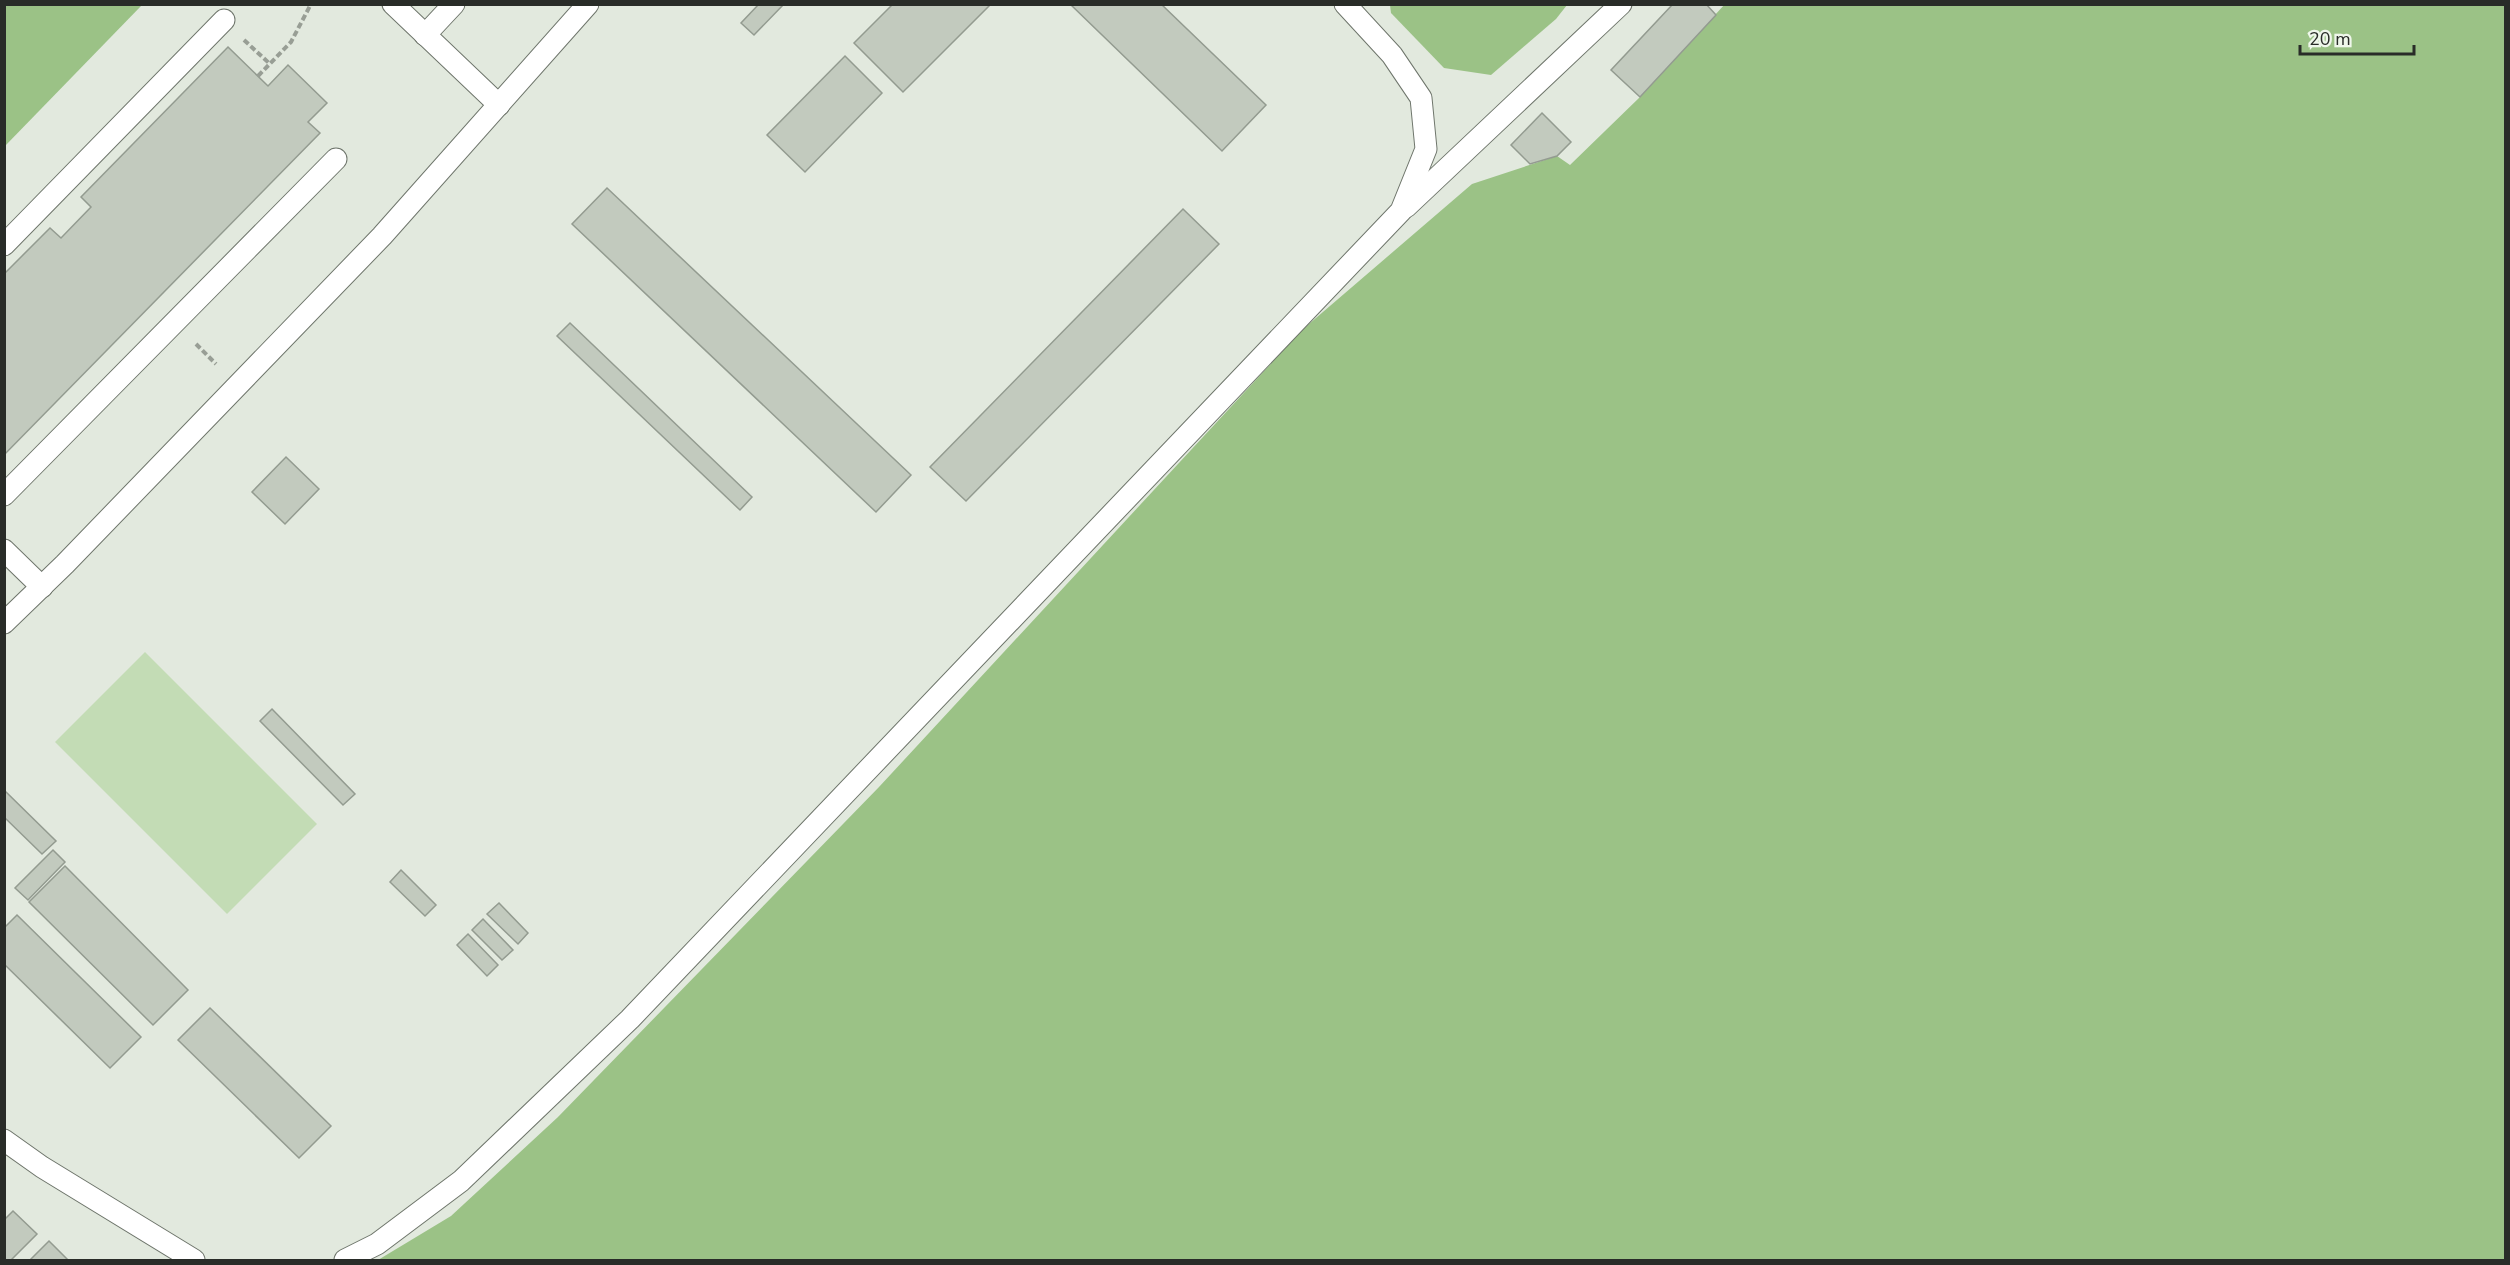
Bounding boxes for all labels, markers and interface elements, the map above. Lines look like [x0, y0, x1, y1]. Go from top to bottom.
scale bar [2300, 18, 2414, 56]
text: 20 m [2309, 27, 2351, 51]

